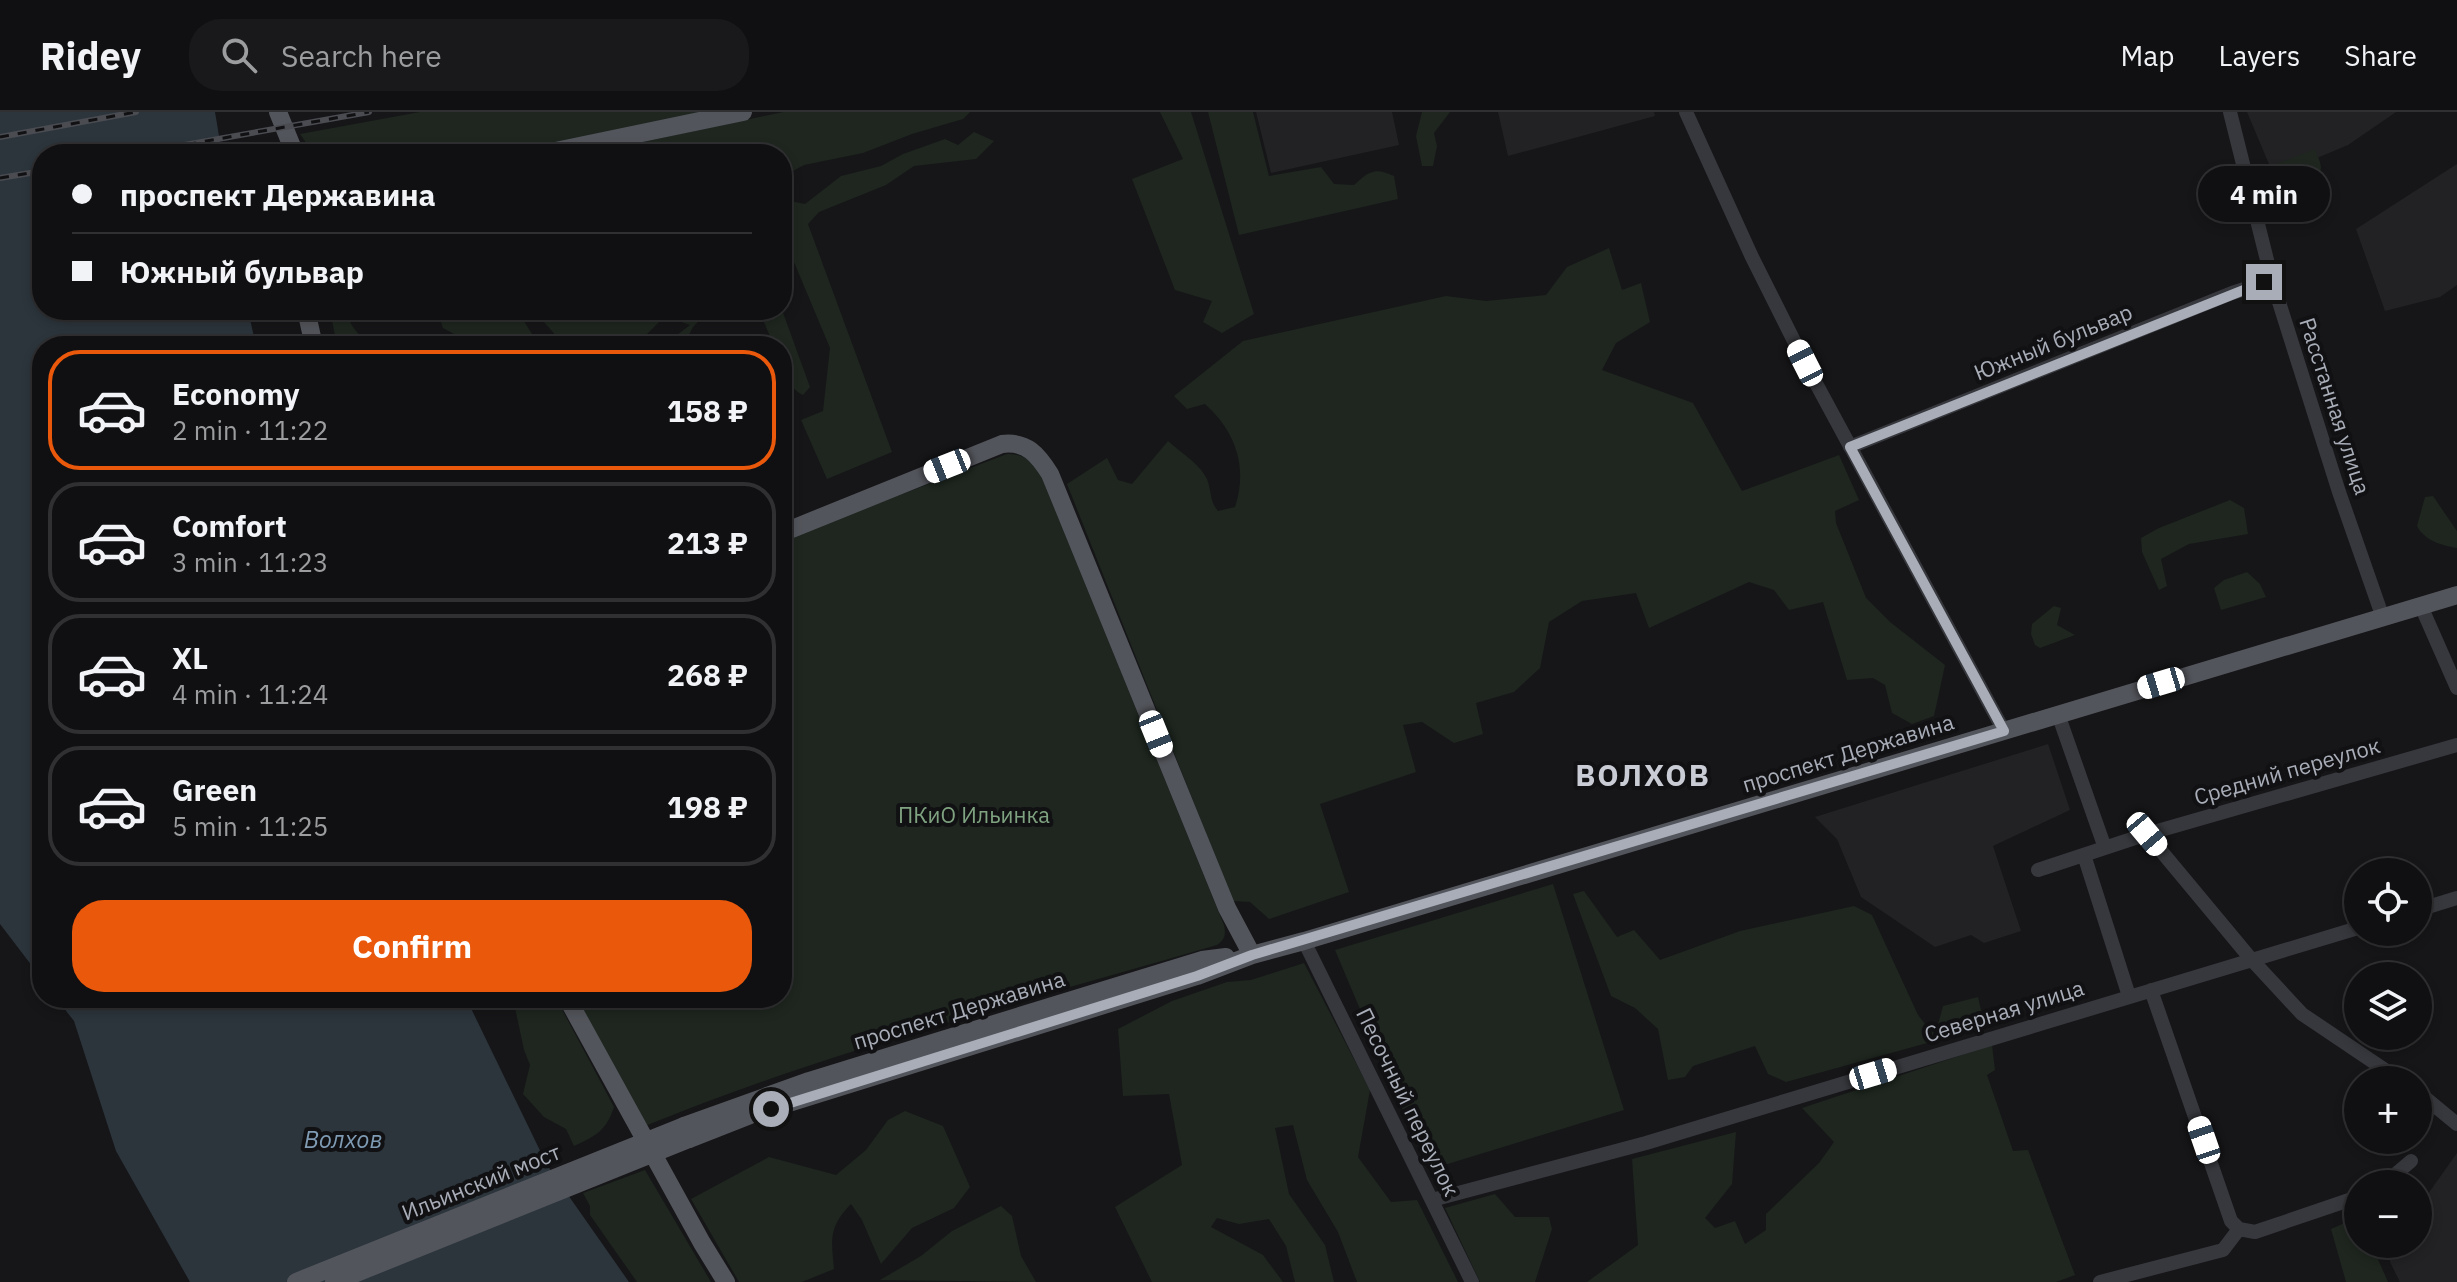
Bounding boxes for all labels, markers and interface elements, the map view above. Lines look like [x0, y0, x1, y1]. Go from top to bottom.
search box [189, 19, 749, 91]
text: Ridey [40, 31, 141, 80]
icon: search [217, 33, 261, 77]
text: Search here [281, 36, 442, 75]
text: Map [2120, 37, 2174, 74]
text: Layers [2218, 37, 2300, 74]
text: Share [2344, 37, 2417, 74]
callout: 4 min [2198, 166, 2330, 222]
text: проспект Державина [120, 175, 436, 214]
text: 4 min [2230, 177, 2298, 211]
text: Южный бульвар [120, 252, 364, 291]
route end [2246, 264, 2282, 300]
street label: Южный бульвар [1969, 297, 2136, 386]
street label: Расстанная улица [2293, 314, 2378, 498]
car [1783, 336, 1827, 390]
icon: car [76, 374, 148, 446]
text: Economy [172, 374, 300, 413]
text: 158 ₽ [667, 391, 748, 430]
text: 2 min · 11:22 [172, 413, 328, 447]
car [920, 446, 974, 486]
icon: car [76, 506, 148, 578]
text: Comfort [172, 506, 287, 545]
text: 213 ₽ [667, 523, 748, 562]
text: 3 min · 11:23 [172, 545, 328, 579]
icon: car [76, 638, 148, 710]
text: XL [172, 638, 208, 677]
text: 268 ₽ [667, 655, 748, 694]
car [2135, 665, 2187, 701]
text: 4 min · 11:24 [172, 677, 328, 711]
street label: проспект Державина [1738, 706, 1957, 799]
car [1136, 707, 1176, 761]
street label: Средний переулок [2190, 730, 2383, 811]
district label: ВОЛХОВ [1575, 755, 1711, 794]
icon: car [76, 770, 148, 842]
text: Green [172, 770, 257, 809]
text: 198 ₽ [667, 787, 748, 826]
park label: ПКиО Ильинка [898, 800, 1050, 829]
car [2122, 808, 2172, 860]
text: 5 min · 11:25 [172, 809, 328, 843]
map controls [2344, 858, 2432, 1258]
button: locate [2344, 858, 2432, 946]
button: Confirm [72, 900, 752, 992]
button: layers [2344, 962, 2432, 1050]
street label: проспект Державина [849, 963, 1068, 1056]
street label: Северная улица [1921, 972, 2087, 1049]
street label: Песочный переулок [1350, 1003, 1467, 1201]
car [1847, 1056, 1899, 1092]
button: + [2344, 1066, 2432, 1154]
route start [753, 1091, 789, 1127]
car [2185, 1113, 2223, 1167]
water label: Волхов [304, 1123, 382, 1155]
street label: Ильинский мост [397, 1136, 564, 1227]
button: − [2344, 1170, 2432, 1258]

